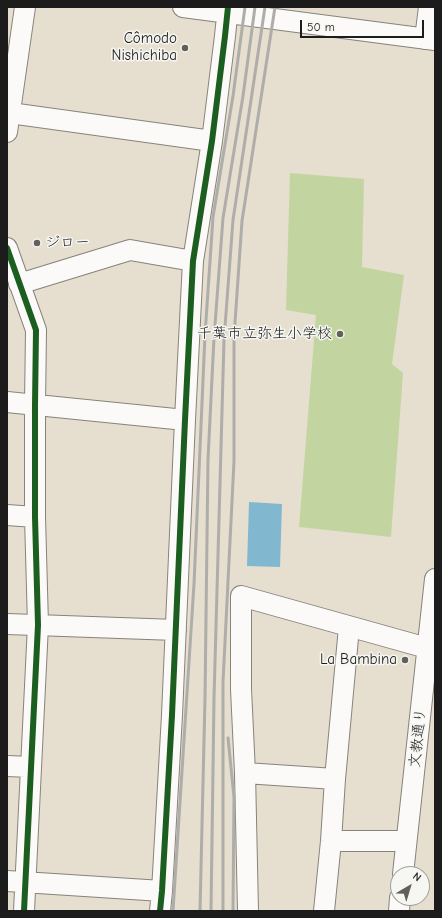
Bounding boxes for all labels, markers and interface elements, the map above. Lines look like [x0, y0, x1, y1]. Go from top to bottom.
scale bar [302, 12, 426, 38]
text: 50 m [307, 20, 335, 34]
place label: Cômodo Nishichiba [112, 30, 177, 65]
marker: Cômodo Nishichiba [180, 43, 190, 53]
place label: ジロー [45, 234, 90, 252]
marker: ジロー [32, 238, 42, 248]
place label: 千葉市立弥生小学校 [197, 325, 332, 343]
marker: 千葉市立弥生小学校 [335, 329, 345, 339]
place label: La Bambina [320, 651, 397, 669]
marker: La Bambina [400, 655, 410, 665]
street label: 文教通り [406, 707, 430, 769]
north arrow [390, 866, 430, 906]
text: N [410, 870, 424, 884]

